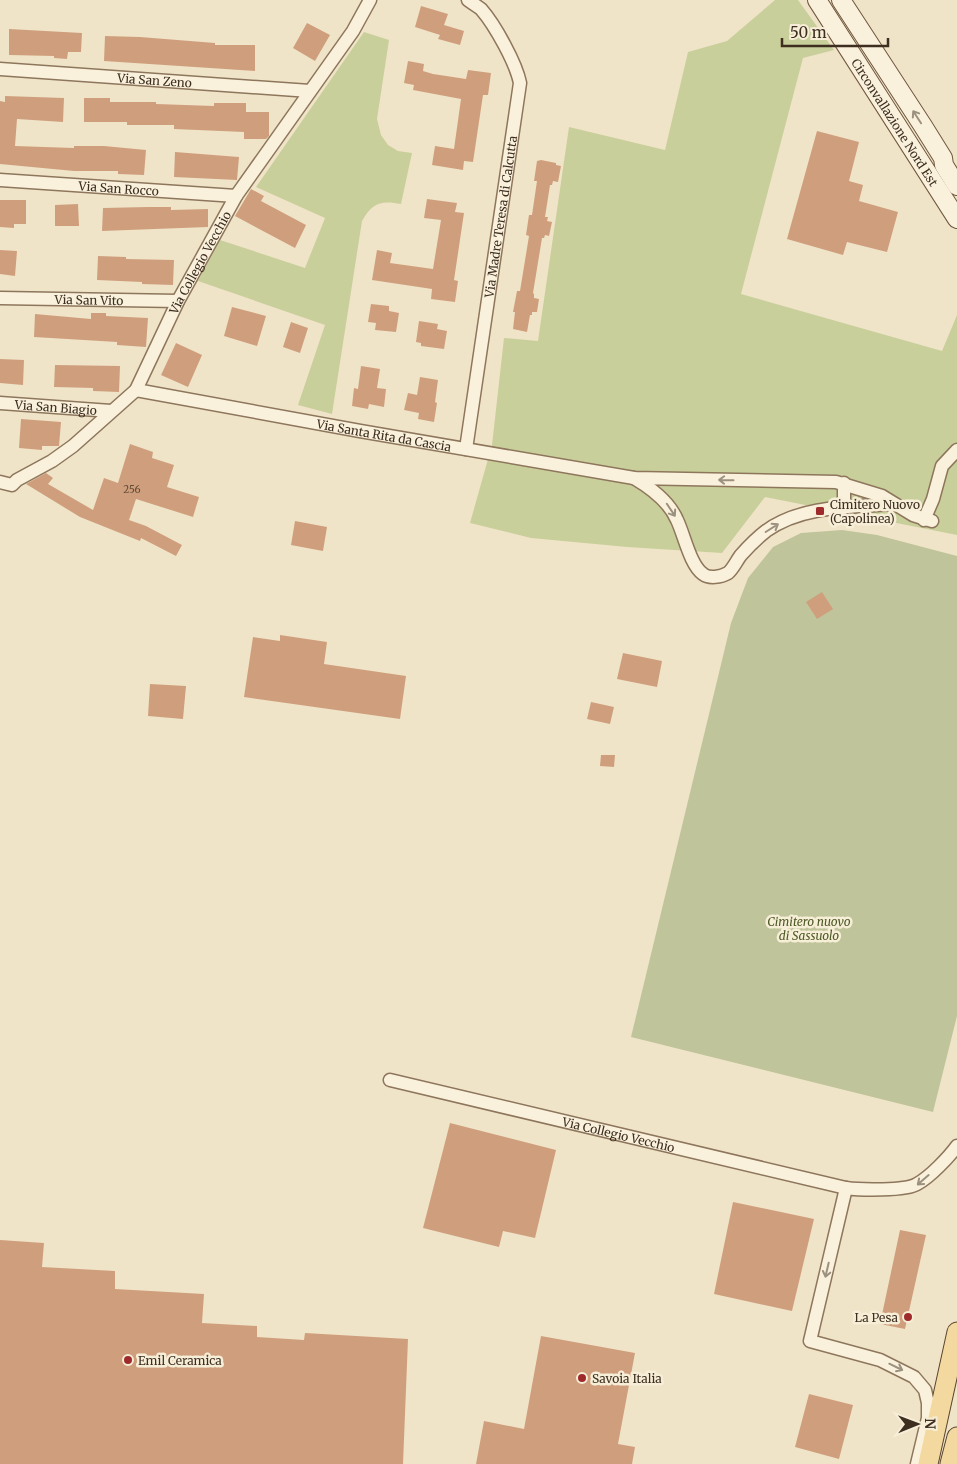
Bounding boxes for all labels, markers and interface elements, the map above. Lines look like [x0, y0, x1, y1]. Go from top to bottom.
scale bar [782, 15, 888, 47]
text: 50 m [790, 23, 827, 42]
street label: Circonvallazione Nord Est [849, 56, 942, 189]
street label: Via San Zeno [116, 70, 192, 90]
one-way arrow [912, 110, 922, 124]
street label: Via Madre Teresa di Calcutta [481, 134, 520, 300]
street label: Via San Rocco [77, 178, 159, 198]
street label: Via Collegio Vecchio [165, 208, 234, 317]
street label: Via San Vito [53, 291, 124, 308]
street label: Via San Biagio [13, 397, 97, 417]
street label: Via Santa Rita da Cascia [315, 416, 453, 454]
one-way arrow [718, 475, 734, 484]
house number: 256 [123, 483, 141, 496]
place label: Cimitero Nuovo (Capolinea) [830, 497, 920, 526]
one-way arrow [666, 503, 676, 517]
marker: Cimitero Nuovo (Capolinea) [814, 505, 826, 517]
one-way arrow [764, 523, 778, 533]
park label: Cimitero nuovo di Sassuolo [767, 914, 851, 943]
street label: Via Collegio Vecchio [560, 1113, 676, 1155]
one-way arrow [916, 1174, 929, 1185]
one-way arrow [822, 1262, 831, 1278]
place label: La Pesa [854, 1310, 899, 1325]
marker: La Pesa [902, 1311, 914, 1323]
place label: Emil Ceramica [138, 1353, 222, 1368]
marker: Emil Ceramica [122, 1354, 134, 1366]
one-way arrow [888, 1363, 903, 1373]
place label: Savoia Italia [592, 1371, 662, 1386]
marker: Savoia Italia [576, 1372, 588, 1384]
north arrow [892, 1399, 942, 1449]
text: N [921, 1418, 939, 1429]

